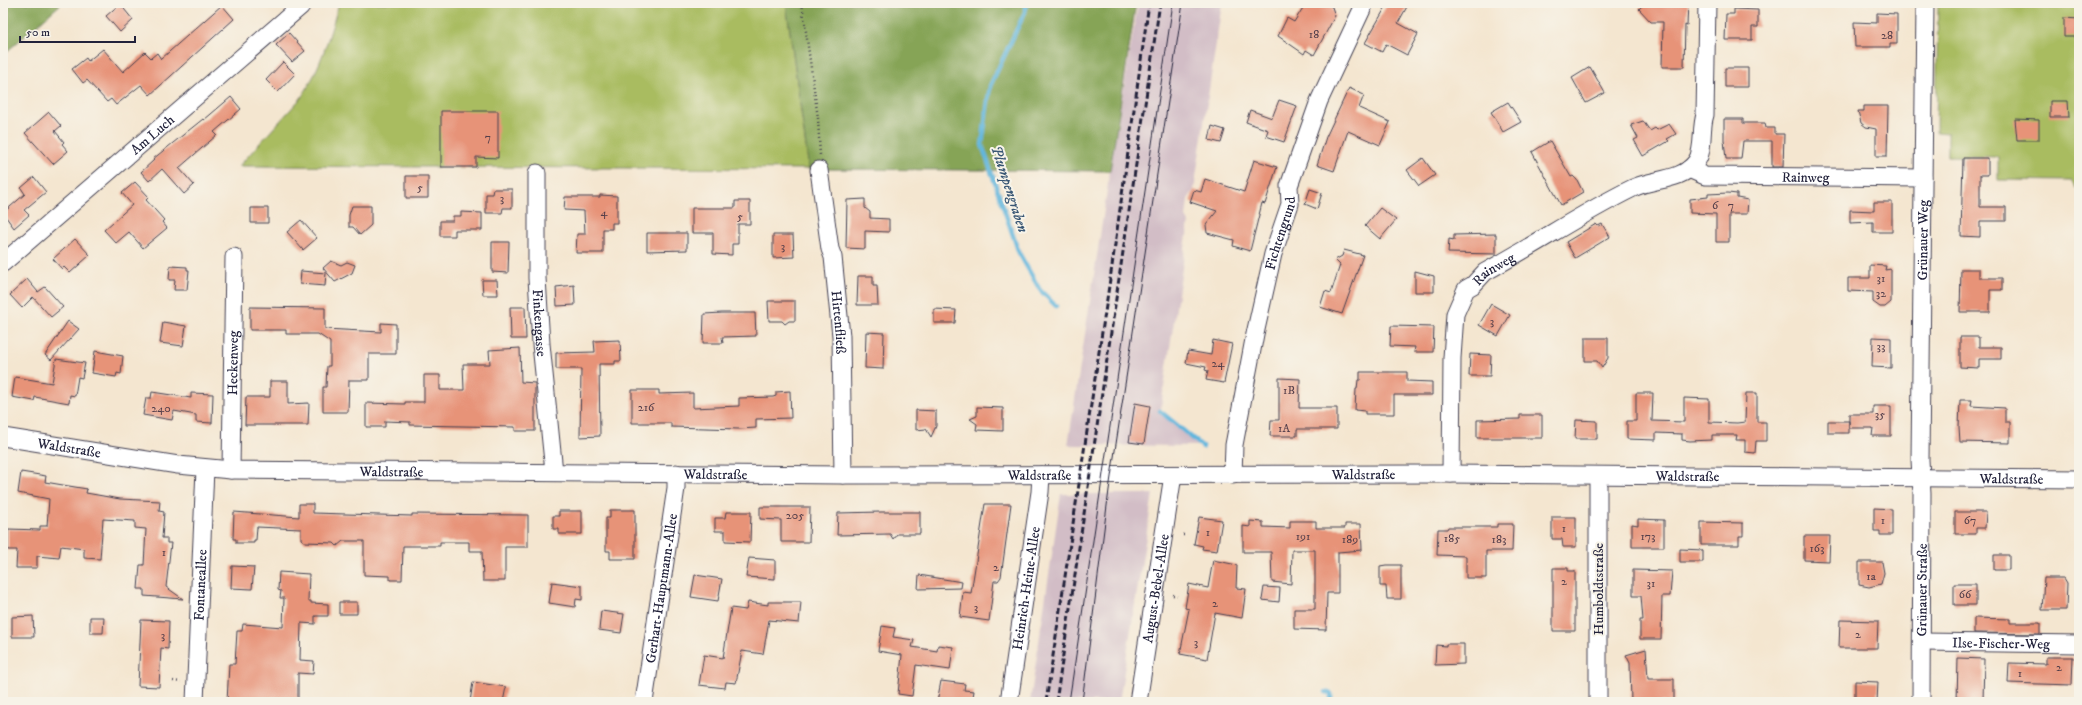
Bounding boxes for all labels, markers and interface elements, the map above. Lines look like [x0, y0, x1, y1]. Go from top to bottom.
scale bar [20, 18, 135, 44]
text: 50 m [26, 25, 50, 40]
house number: 18 [1309, 27, 1319, 42]
house number: 28 [1881, 28, 1893, 43]
street label: Am Luch [127, 111, 179, 159]
house number: 7 [485, 130, 491, 145]
water label: Plumpengraben [987, 143, 1033, 235]
street label: Rainweg [1782, 169, 1830, 187]
house number: 5 [417, 180, 423, 195]
house number: 3 [500, 191, 504, 206]
street label: Fichtengrund [1262, 196, 1300, 272]
house number: 6 [1712, 198, 1719, 213]
house number: 7 [1728, 198, 1734, 213]
street label: Grünauer Weg [1914, 199, 1933, 281]
house number: 4 [601, 205, 609, 220]
house number: 5 [737, 209, 743, 224]
house number: 3 [781, 239, 785, 254]
street label: Rainweg [1469, 249, 1519, 290]
house number: 31 [1877, 271, 1885, 286]
house number: 32 [1876, 286, 1886, 301]
street label: Finkengasse [528, 289, 550, 358]
street label: Hirtenfließ [826, 290, 849, 355]
house number: 3 [1490, 314, 1494, 329]
street label: Heckenweg [224, 330, 243, 396]
house number: 33 [1877, 339, 1885, 354]
house number: 24 [1212, 356, 1225, 371]
house number: 1B [1283, 383, 1295, 398]
house number: 216 [638, 400, 655, 415]
house number: 240 [151, 401, 171, 416]
house number: 35 [1875, 407, 1885, 422]
house number: 1A [1278, 421, 1290, 436]
street label: Waldstraße [35, 434, 102, 463]
street label: Waldstraße [359, 463, 424, 482]
street label: Waldstraße [683, 466, 748, 484]
street label: Waldstraße [1331, 466, 1396, 484]
street label: Waldstraße [1007, 467, 1072, 485]
street label: Waldstraße [1655, 468, 1720, 486]
street label: Waldstraße [1979, 470, 2044, 489]
house number: 205 [786, 508, 804, 523]
street label: Gerhart-Hauptmann-Allee [642, 512, 682, 664]
house number: 1 [1881, 513, 1885, 528]
house number: 67 [1964, 513, 1976, 528]
house number: 1 [1562, 521, 1566, 536]
street label: Heinrich-Heine-Allee [1009, 525, 1045, 651]
house number: 1 [1206, 525, 1210, 540]
house number: 191 [1296, 529, 1310, 544]
house number: 173 [1640, 529, 1656, 544]
house number: 185 [1444, 531, 1460, 546]
house number: 189 [1342, 532, 1358, 547]
house number: 183 [1492, 532, 1506, 547]
street label: August-Bebel-Allee [1139, 533, 1174, 644]
house number: 163 [1809, 541, 1825, 556]
street label: Humboldtstraße [1590, 543, 1608, 635]
street label: Grünauer Straße [1913, 543, 1932, 637]
house number: 1 [162, 545, 166, 560]
street label: Fontaneallee [190, 549, 212, 621]
house number: 2 [993, 560, 999, 575]
house number: 1a [1866, 569, 1877, 584]
house number: 2 [1561, 574, 1567, 589]
house number: 31 [1647, 576, 1655, 591]
house number: 66 [1959, 587, 1972, 602]
house number: 2 [1212, 596, 1218, 611]
house number: 3 [974, 600, 978, 615]
house number: 2 [1855, 627, 1861, 642]
house number: 3 [161, 628, 165, 643]
street label: Ilse-Fischer-Weg [1952, 634, 2050, 654]
house number: 3 [1194, 635, 1198, 650]
house number: 2 [2056, 660, 2062, 675]
house number: 1 [2018, 666, 2022, 681]

